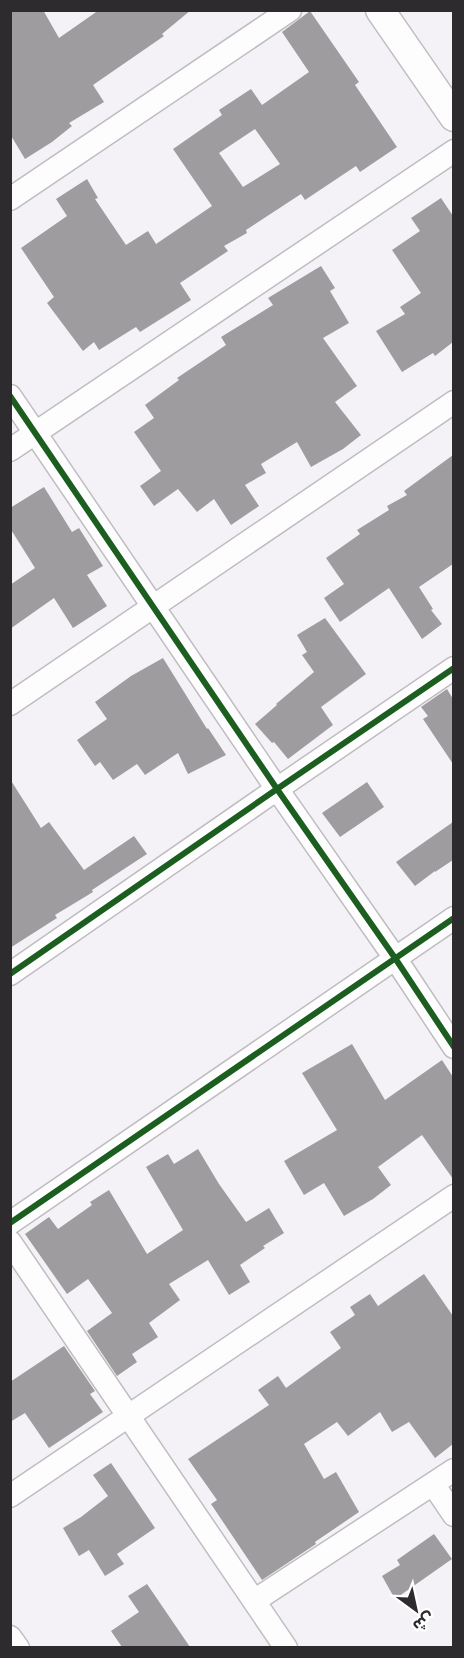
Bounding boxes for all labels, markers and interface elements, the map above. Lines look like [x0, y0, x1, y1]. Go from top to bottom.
north arrow [386, 1580, 446, 1640]
text: ش [409, 1608, 438, 1635]

